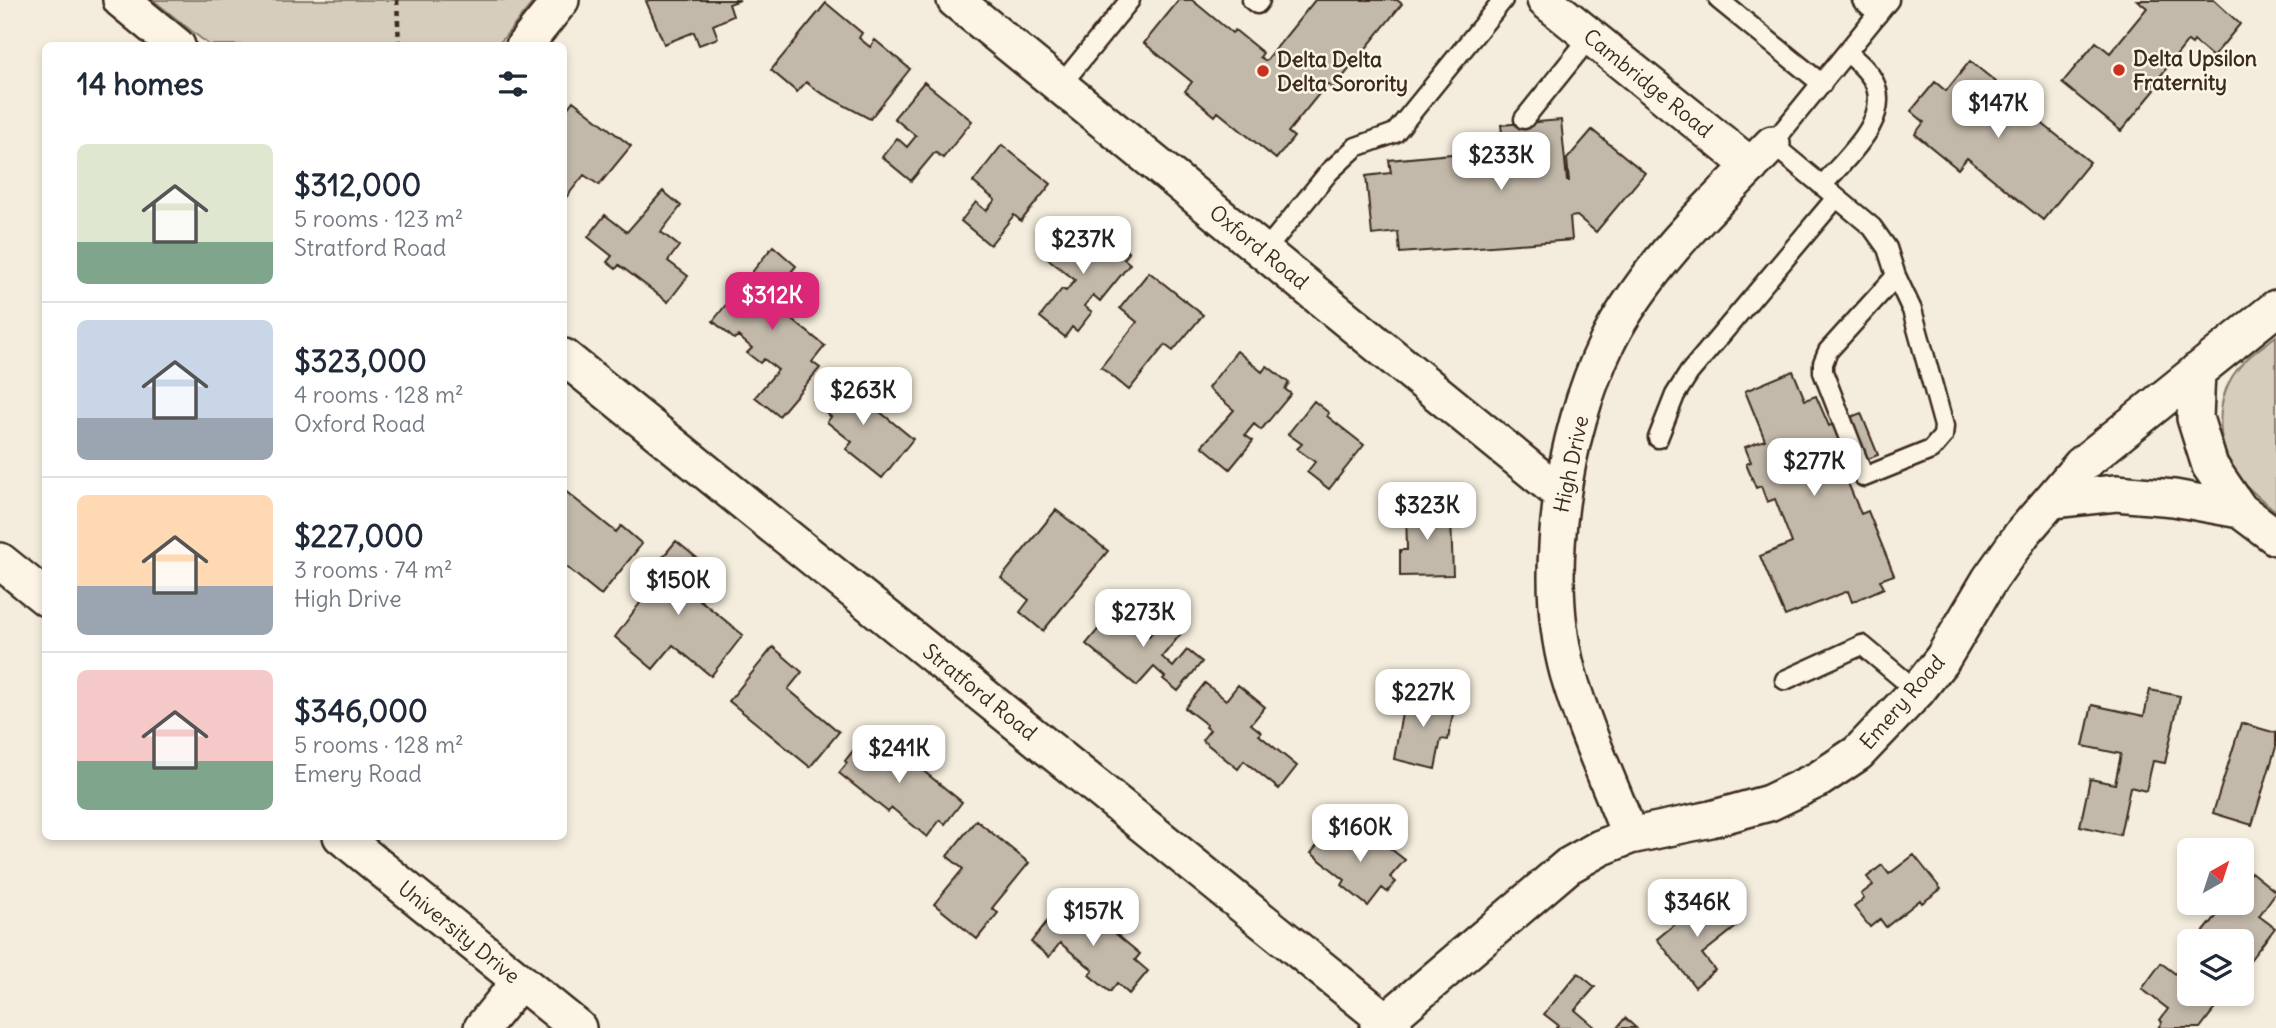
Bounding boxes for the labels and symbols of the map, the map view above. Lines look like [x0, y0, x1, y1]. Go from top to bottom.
street label: Cambridge Road [1578, 23, 1718, 143]
place label: Delta Upsilon Fraternity [2133, 45, 2257, 96]
place label: Delta Delta Delta Sorority [1277, 46, 1408, 97]
marker: Delta Upsilon Fraternity [2111, 62, 2127, 78]
marker: Delta Delta Delta Sorority [1255, 63, 1271, 79]
pin: $147K [1949, 80, 2047, 140]
pin: $233K [1452, 132, 1550, 192]
street label: Oxford Road [1204, 199, 1314, 295]
pin: $237K [1034, 216, 1132, 276]
pin: $312K [723, 272, 821, 332]
pin: $263K [814, 368, 912, 427]
street label: High Drive [1548, 413, 1594, 515]
pin: $277K [1765, 438, 1863, 498]
pin: $323K [1378, 482, 1476, 542]
pin: $150K [629, 558, 727, 617]
pin: $273K [1094, 590, 1192, 649]
street label: Stratford Road [917, 638, 1043, 746]
street label: Emery Road [1854, 649, 1950, 755]
pin: $227K [1374, 670, 1472, 729]
pin: $241K [850, 726, 948, 785]
pin: $160K [1311, 804, 1409, 864]
north arrow [2177, 838, 2254, 915]
street label: University Drive [393, 875, 525, 989]
pin: $346K [1648, 880, 1746, 939]
pin: $157K [1044, 888, 1142, 948]

